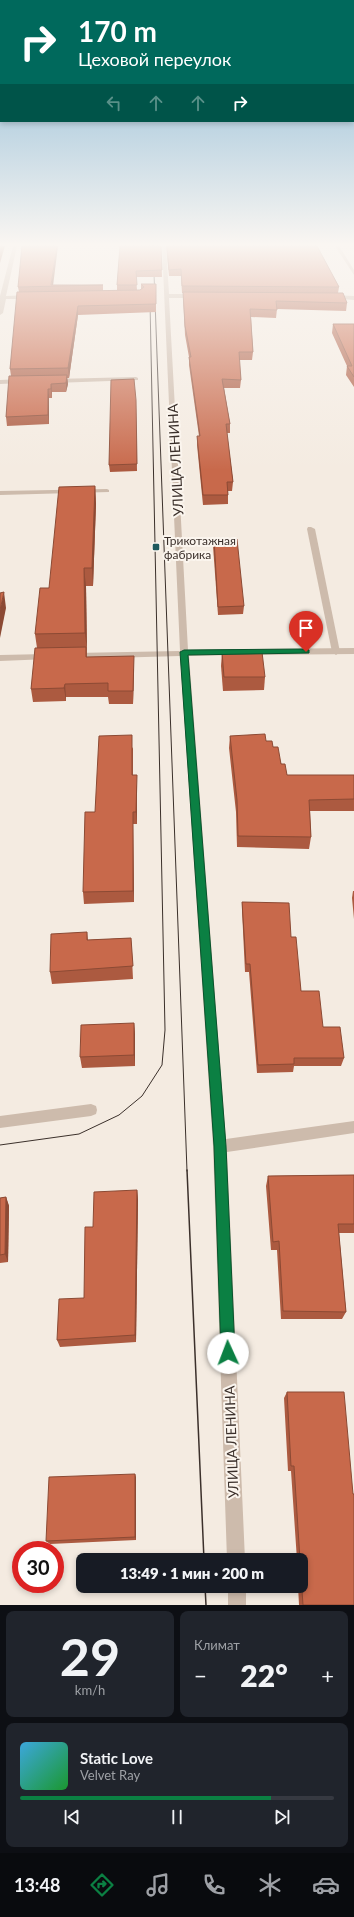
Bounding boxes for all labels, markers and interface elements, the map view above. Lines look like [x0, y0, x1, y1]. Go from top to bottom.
text: 170 m [78, 14, 157, 48]
icon: right [12, 16, 64, 68]
text: Цеховой переулок [78, 48, 231, 70]
icon: left [103, 92, 125, 114]
icon: ahead [145, 92, 167, 114]
icon: ahead [187, 92, 209, 114]
icon: right [229, 92, 251, 114]
street label: УЛИЦА ЛЕНИНА [164, 403, 186, 517]
place label: Трикотажная фабрика [164, 533, 236, 562]
marker: Трикотажная фабрика [151, 542, 161, 552]
pin [289, 611, 323, 652]
icon: arrive [295, 617, 317, 639]
position arrow [207, 1332, 249, 1374]
street label: УЛИЦА ЛЕНИНА [221, 1385, 241, 1499]
speed limit sign: 30 [12, 1541, 64, 1593]
text: 13:49 · 1 мин · 200 m [120, 1564, 264, 1582]
text: 29 [60, 1625, 120, 1687]
text: Климат [194, 1637, 240, 1653]
text: 22° [240, 1657, 288, 1693]
text: − [194, 1662, 207, 1689]
text: + [321, 1662, 334, 1689]
text: km/h [75, 1682, 105, 1698]
text: Static Love [80, 1749, 153, 1767]
text: Velvet Ray [80, 1767, 140, 1783]
icon: previous [61, 1806, 83, 1828]
icon: pause [166, 1806, 188, 1828]
icon: next [271, 1806, 293, 1828]
icon: directions [88, 1871, 116, 1899]
icon: music [144, 1871, 172, 1899]
icon: phone [200, 1871, 228, 1899]
icon: climate [256, 1871, 284, 1899]
icon: car [312, 1871, 340, 1899]
text: 13:48 [14, 1874, 60, 1896]

